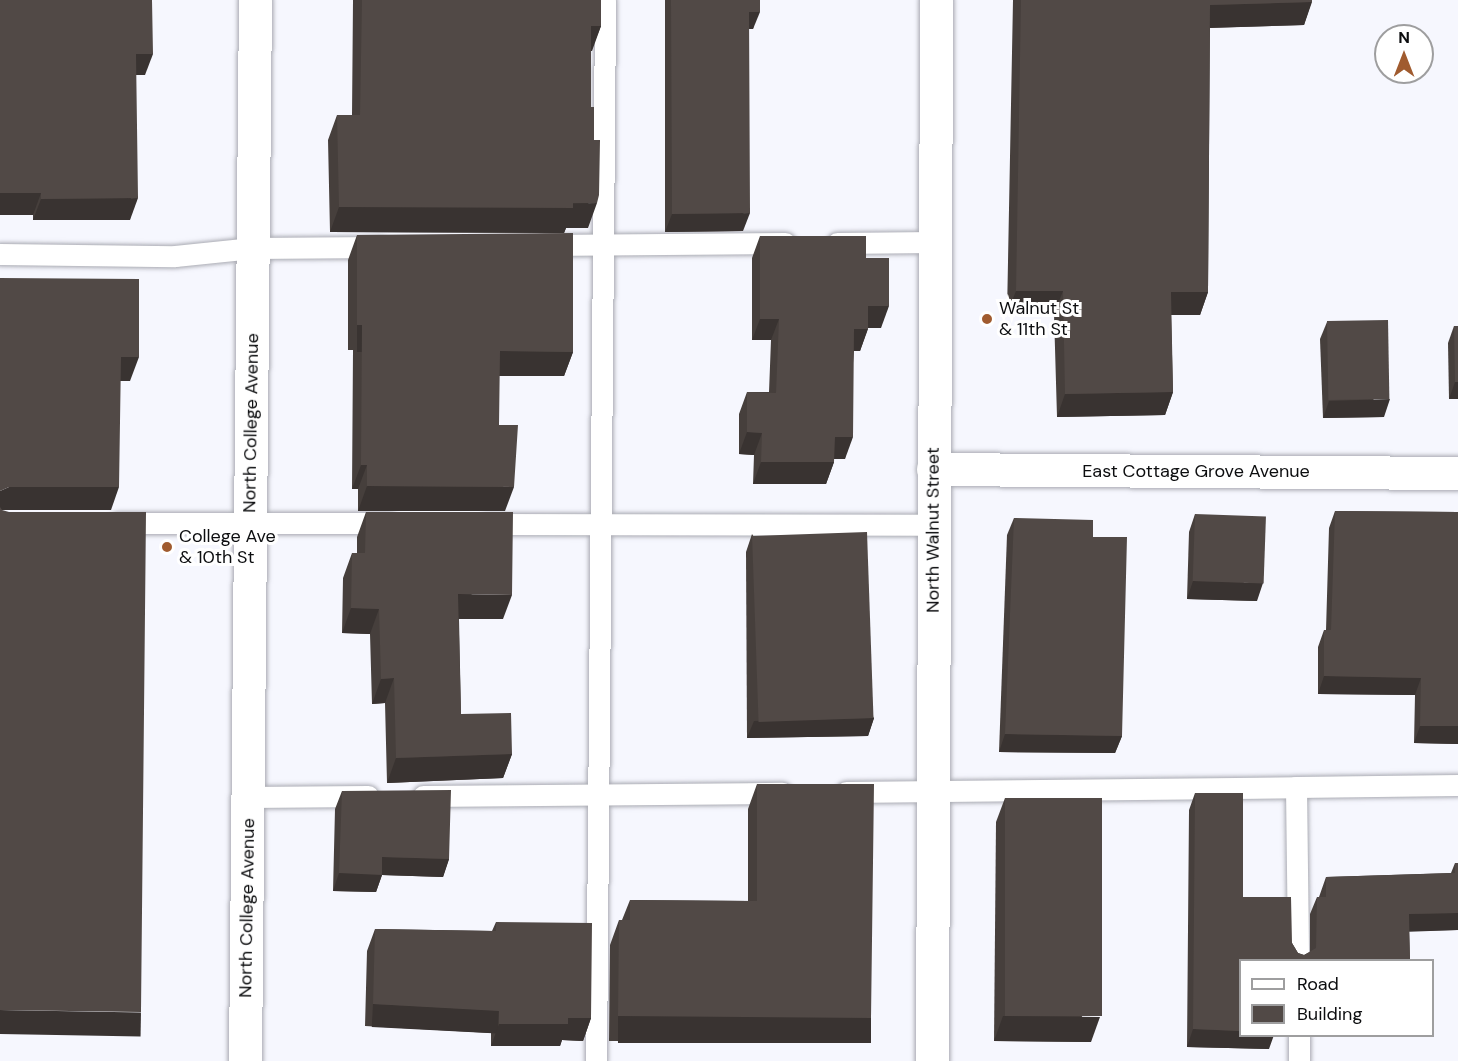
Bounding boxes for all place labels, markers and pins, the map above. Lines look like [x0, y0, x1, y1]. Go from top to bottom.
place label: Walnut St & 11th St [999, 298, 1079, 340]
marker: Walnut St & 11th St [980, 312, 994, 326]
place label: College Ave & 10th St [179, 526, 276, 568]
marker: College Ave & 10th St [160, 540, 174, 554]

